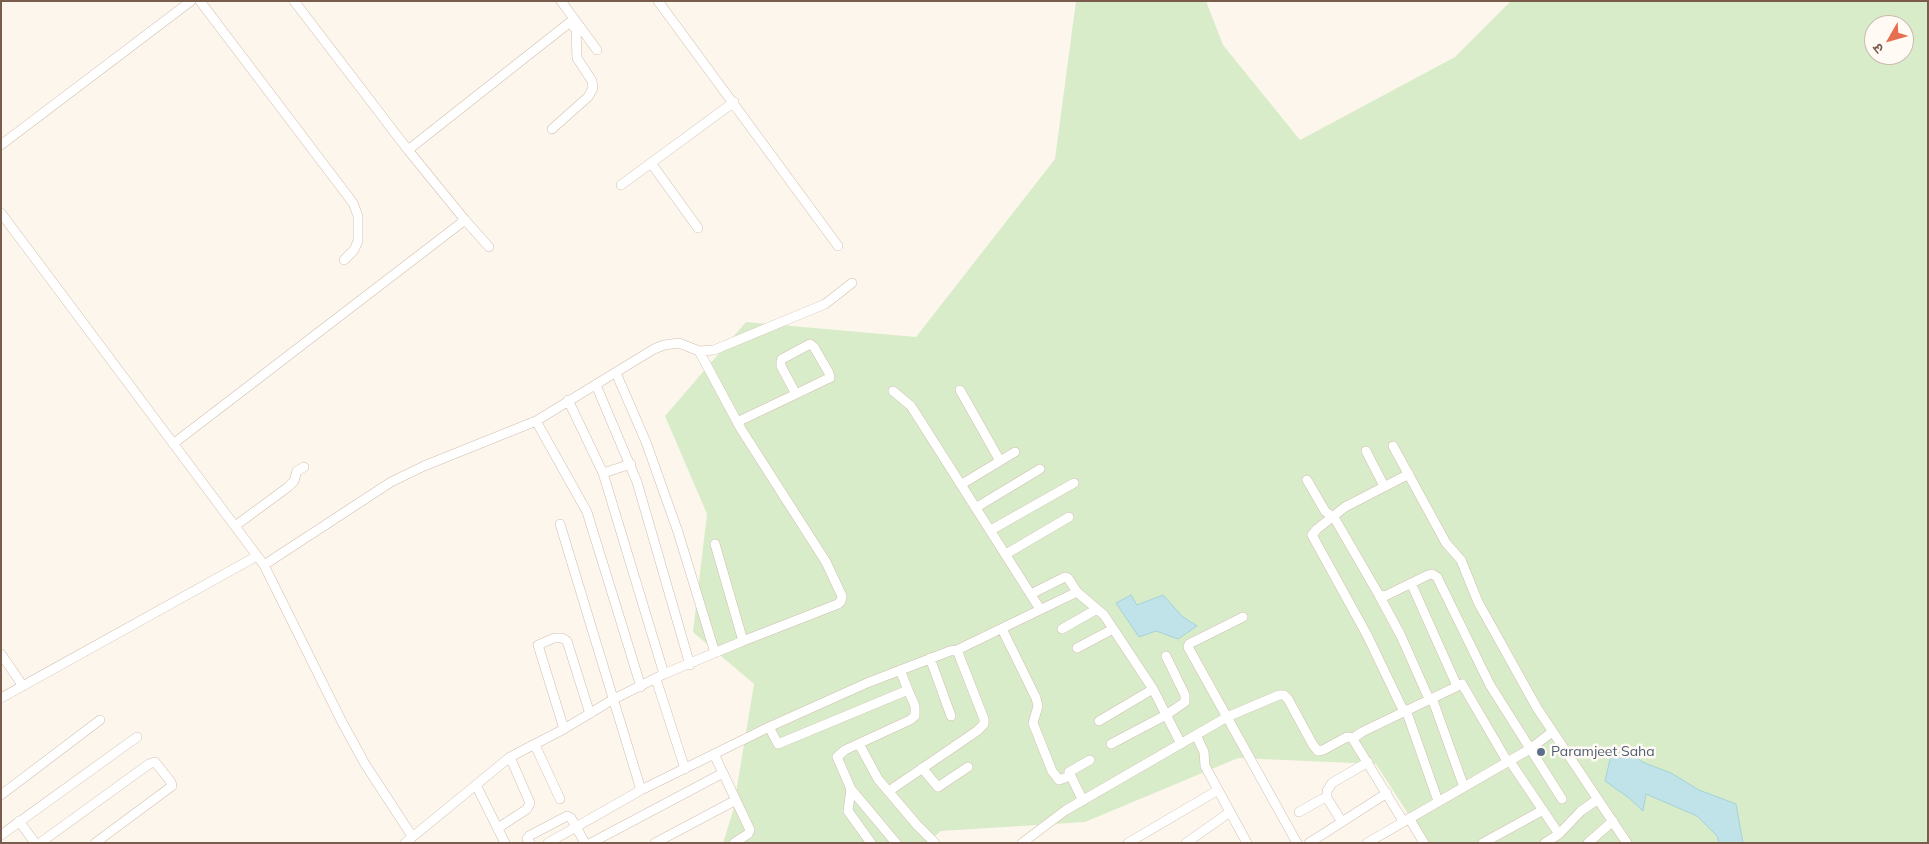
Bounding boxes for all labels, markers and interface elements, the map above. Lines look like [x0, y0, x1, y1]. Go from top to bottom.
north arrow [1864, 15, 1914, 65]
text: उ [1868, 40, 1888, 57]
place label: Paramjeet Saha [1551, 744, 1655, 760]
marker: Paramjeet Saha [1535, 746, 1547, 758]

